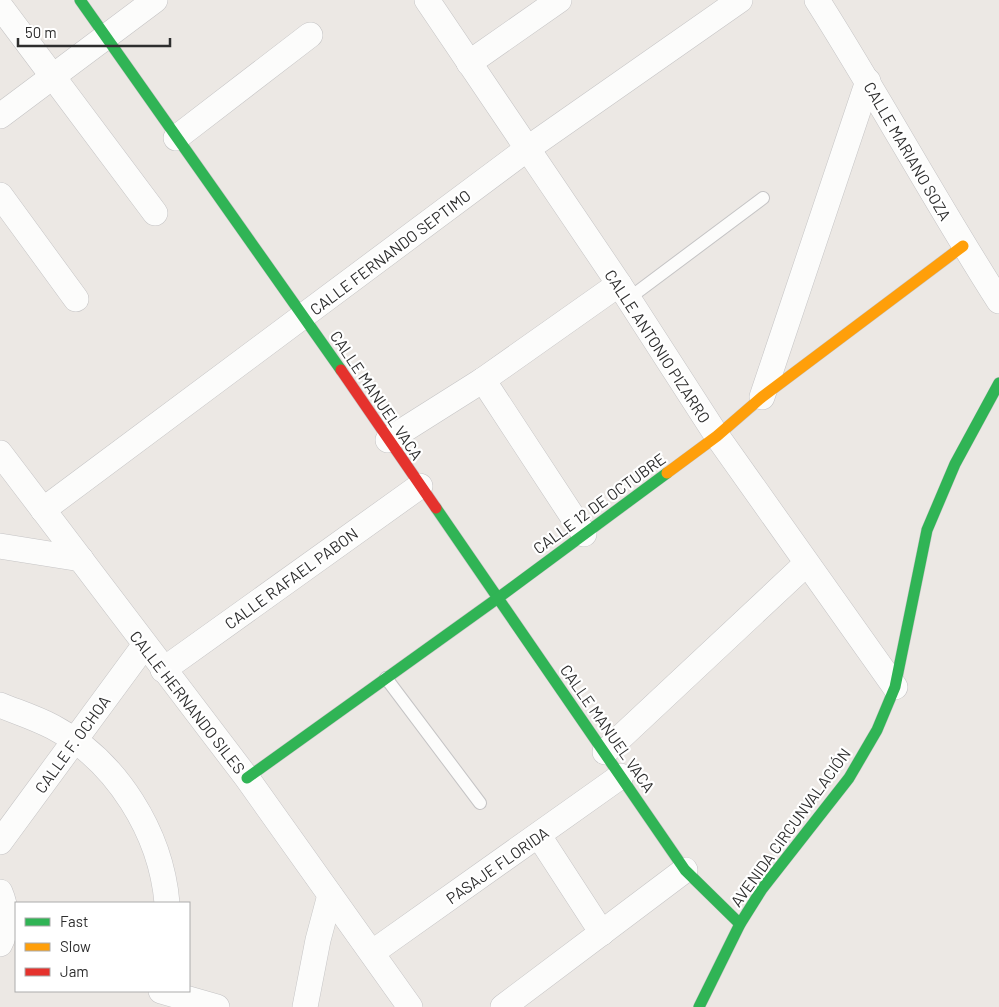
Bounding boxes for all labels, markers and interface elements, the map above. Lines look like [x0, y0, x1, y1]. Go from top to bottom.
scale bar [18, 15, 170, 47]
text: 50 m [25, 23, 57, 41]
street label: CALLE MARIANO SOZA [861, 78, 956, 224]
street label: CALLE FERNANDO SEPTIMO [306, 185, 474, 319]
street label: CALLE ANTONIO PIZARRO [601, 266, 715, 426]
street label: CALLE MANUEL VACA [327, 327, 427, 463]
street label: CALLE 12 DE OCTUBRE [529, 449, 669, 557]
street label: CALLE RAFAEL PABON [221, 523, 361, 633]
street label: CALLE HERNANDO SILES [126, 627, 250, 777]
street label: CALLE MANUEL VACA [557, 660, 659, 796]
street label: CALLE F. OCHOA [30, 691, 114, 796]
street label: AVENIDA CIRCUNVALACIÓN [726, 744, 854, 910]
street label: PASAJE FLORIDA [442, 822, 552, 907]
legend [15, 902, 190, 992]
text: Fast [60, 912, 88, 930]
text: Slow [60, 937, 91, 955]
text: Jam [60, 962, 89, 980]

